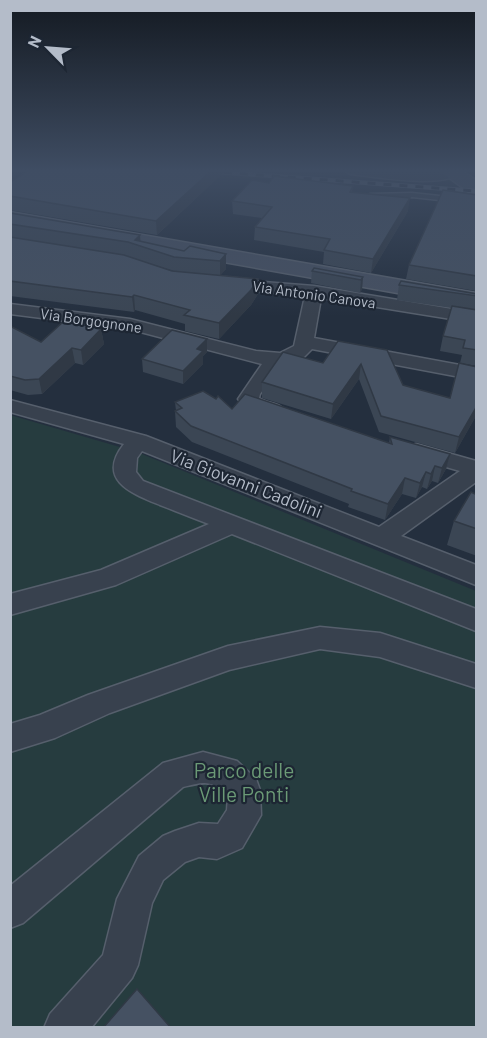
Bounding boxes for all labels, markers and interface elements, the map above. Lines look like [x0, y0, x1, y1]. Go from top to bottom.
north arrow [18, 18, 78, 78]
text: N [23, 33, 45, 50]
street label: Via Antonio Canova [251, 276, 377, 312]
street label: Via Borgognone [39, 304, 143, 336]
street label: Via Giovanni Cadolini [167, 444, 325, 522]
park label: Parco delle Ville Ponti [194, 757, 294, 806]

